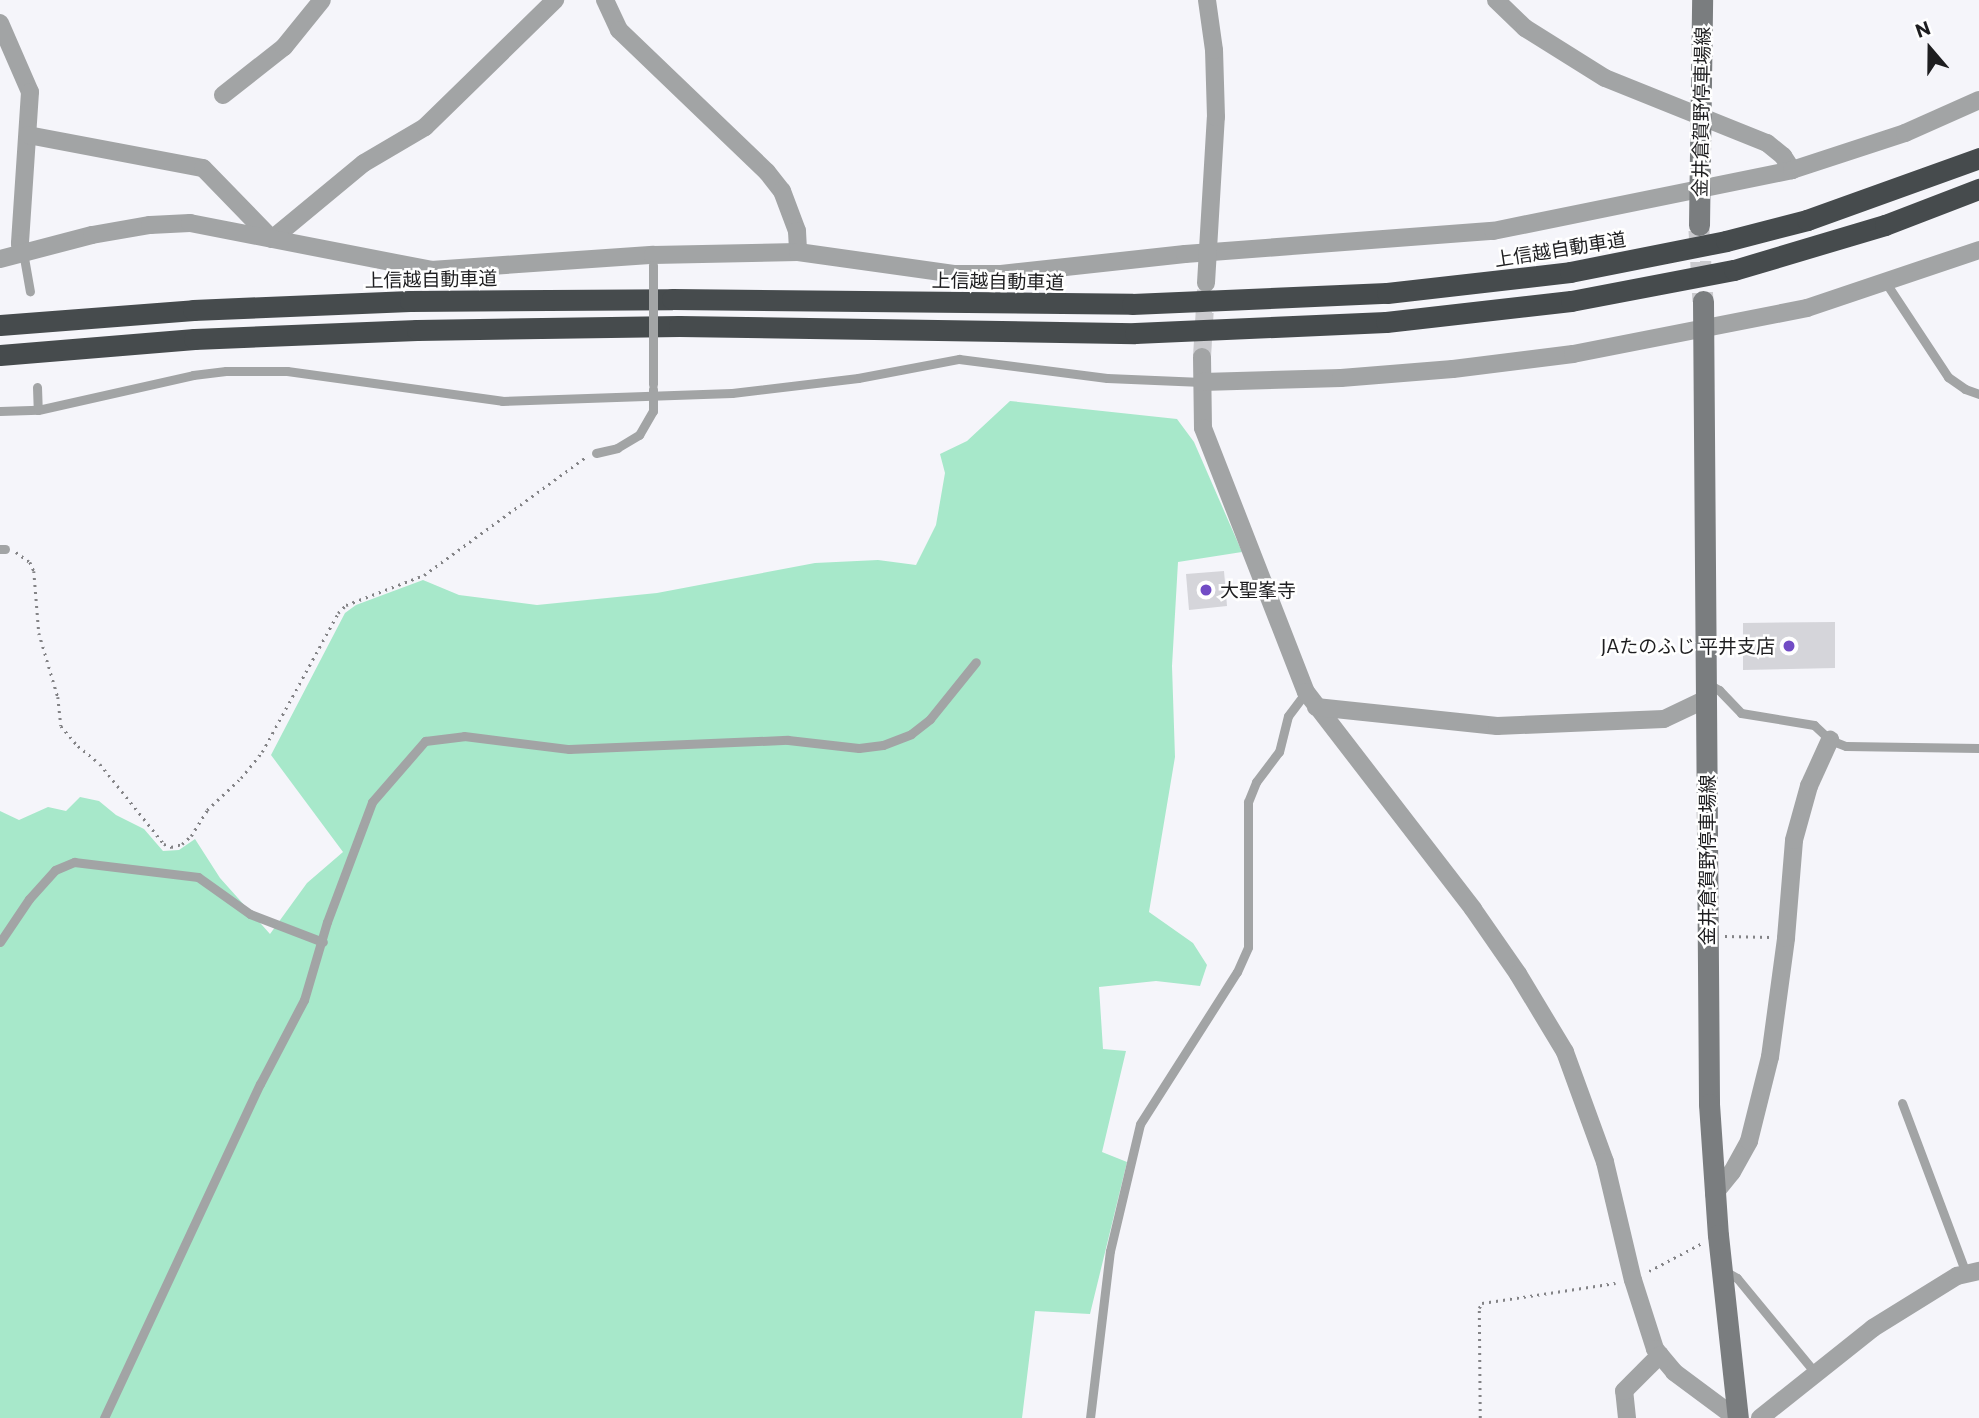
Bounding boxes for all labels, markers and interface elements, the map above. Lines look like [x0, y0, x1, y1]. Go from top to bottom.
north arrow [1895, 14, 1965, 84]
text: N [1912, 16, 1933, 42]
street label: 金井倉賀野停車場線 [1688, 26, 1714, 198]
street label: 上信越自動車道 [1493, 227, 1627, 271]
street label: 上信越自動車道 [364, 266, 498, 292]
street label: 上信越自動車道 [931, 268, 1065, 294]
place label: 大聖峯寺 [1220, 579, 1296, 601]
marker: 大聖峯寺 [1198, 582, 1214, 598]
place label: JAたのふじ 平井支店 [1601, 635, 1775, 657]
marker: JAたのふじ 平井支店 [1781, 638, 1797, 654]
street label: 金井倉賀野停車場線 [1696, 775, 1718, 945]

